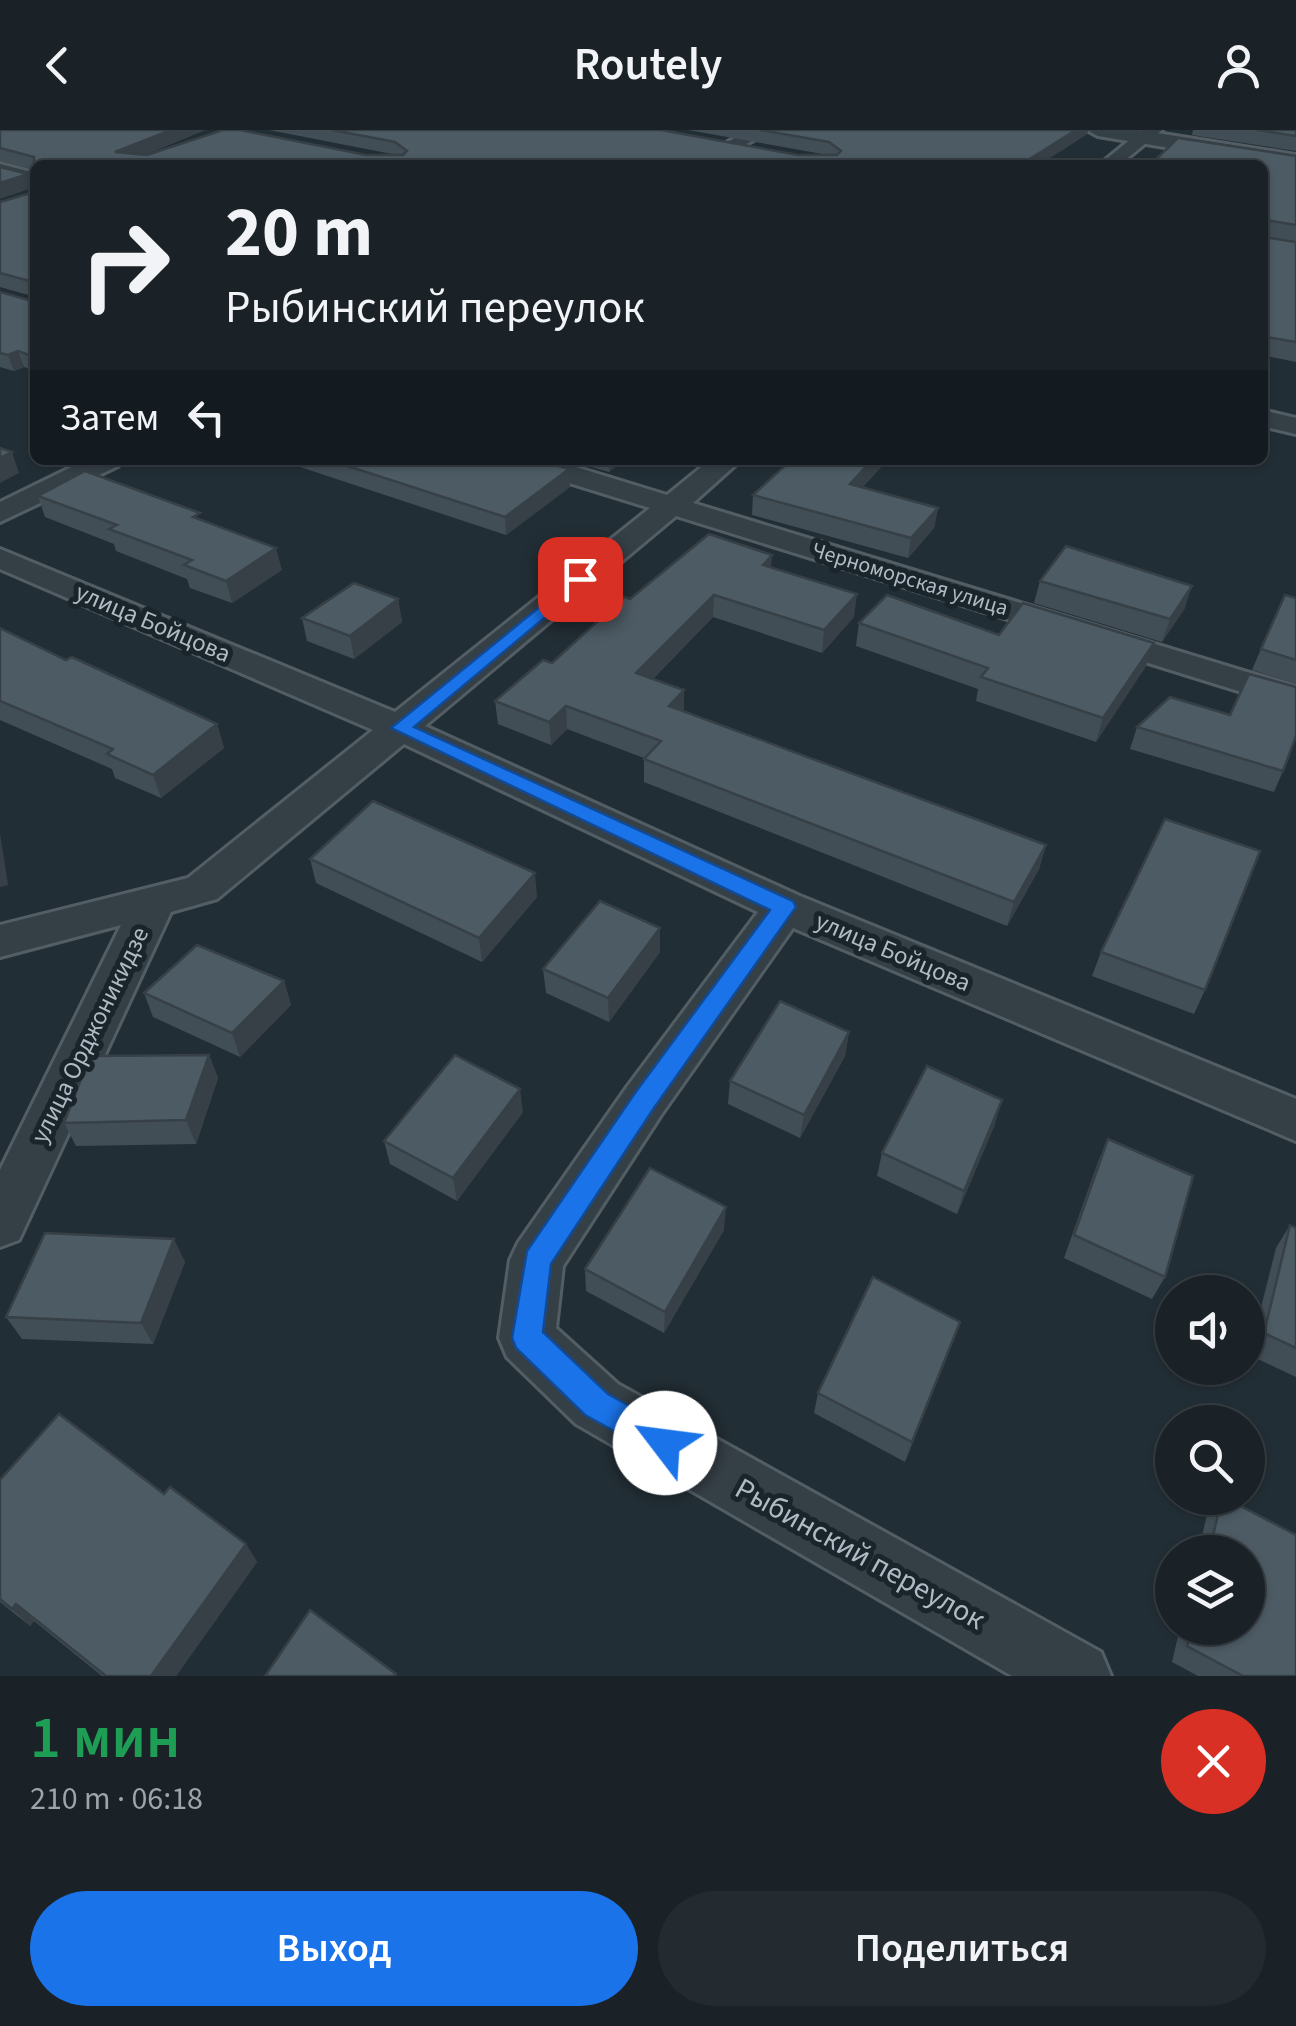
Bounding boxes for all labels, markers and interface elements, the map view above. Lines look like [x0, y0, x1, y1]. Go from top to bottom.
text: Routely [574, 33, 722, 97]
icon: back [30, 38, 85, 93]
icon: person [1211, 38, 1266, 93]
text: 20 m [225, 183, 373, 283]
icon: right [60, 200, 190, 330]
text: Рыбинский переулок [225, 276, 645, 340]
icon: left [179, 390, 234, 445]
text: Затем [60, 391, 159, 445]
street label: Черноморская улица [808, 534, 1012, 624]
pin [538, 537, 623, 622]
icon: arrive [553, 552, 608, 607]
street label: улица Бойцова [70, 574, 236, 672]
street label: улица Бойцова [810, 903, 976, 1001]
street label: улица Орджоникидзе [22, 921, 158, 1149]
map controls [1155, 1275, 1265, 1645]
button: sound [1155, 1275, 1265, 1385]
position arrow [613, 1391, 717, 1495]
button: search [1155, 1405, 1265, 1515]
street label: Рыбинский переулок [727, 1467, 993, 1641]
button: layers [1155, 1535, 1265, 1645]
text: 1 мин [30, 1696, 180, 1781]
button: close [1161, 1709, 1266, 1814]
text: 210 m · 06:18 [30, 1776, 203, 1822]
button: Выход [30, 1891, 638, 2006]
button: Поделиться [658, 1891, 1266, 2006]

